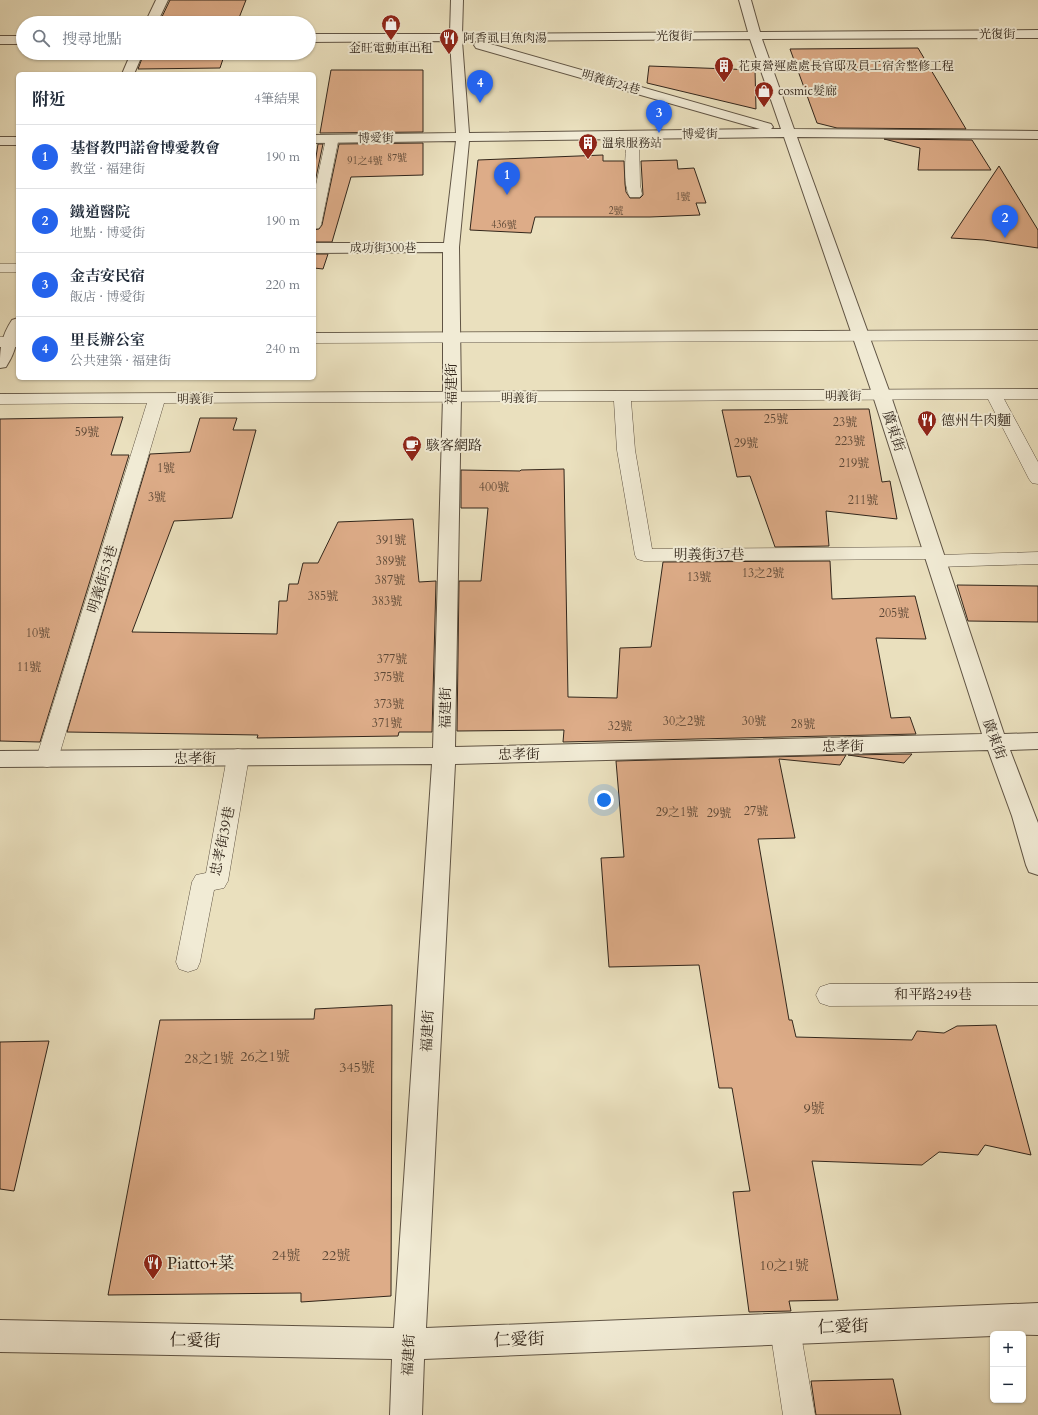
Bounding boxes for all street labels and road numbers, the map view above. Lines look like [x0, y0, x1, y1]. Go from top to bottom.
street label: 光復街 [979, 26, 1016, 42]
street label: 光復街 [656, 28, 693, 44]
street label: 明義街24巷 [580, 66, 642, 98]
street label: 博愛街 [682, 126, 719, 142]
street label: 博愛街 [358, 130, 395, 146]
street label: 成功街300巷 [350, 240, 416, 256]
street label: 福建街 [442, 363, 461, 405]
street label: 明義街 [825, 388, 862, 404]
street label: 明義街 [501, 390, 538, 406]
street label: 明義街 [177, 391, 214, 407]
street label: 廣東街 [878, 408, 909, 454]
street label: 明義街53巷 [83, 543, 122, 616]
street label: 明義街37巷 [674, 545, 744, 564]
street label: 福建街 [436, 687, 455, 729]
street label: 廣東街 [978, 716, 1011, 762]
street label: 忠孝街 [822, 737, 864, 756]
street label: 忠孝街 [498, 745, 540, 764]
street label: 忠孝街 [174, 749, 216, 768]
street label: 忠孝街39巷 [206, 805, 239, 877]
street label: 和平路249巷 [894, 985, 972, 1004]
street label: 福建街 [417, 1010, 438, 1052]
street label: 仁愛街 [817, 1314, 869, 1339]
street label: 仁愛街 [493, 1327, 545, 1352]
street label: 仁愛街 [169, 1329, 221, 1352]
street label: 福建街 [398, 1334, 419, 1376]

